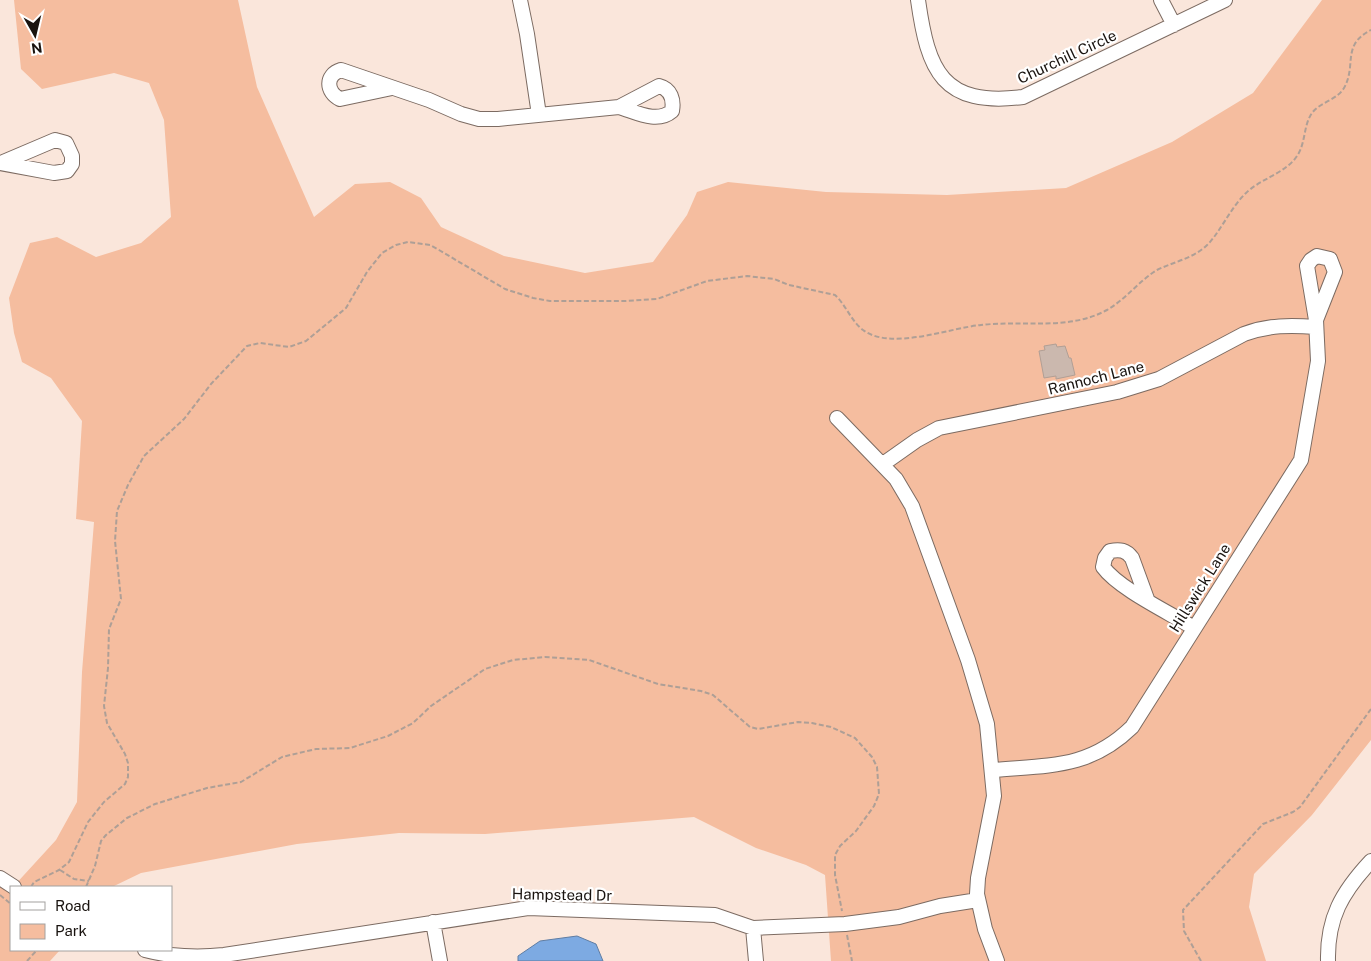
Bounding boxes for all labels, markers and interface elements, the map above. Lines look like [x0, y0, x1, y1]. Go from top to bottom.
north arrow [10, 10, 60, 60]
street label: Churchill Circle [1015, 26, 1119, 87]
text: N [30, 39, 43, 57]
street label: Rannoch Lane [1046, 357, 1146, 398]
street label: Hillswick Lane [1166, 540, 1234, 635]
street label: Hampstead Dr [512, 885, 612, 904]
legend [10, 886, 172, 951]
text: Road [55, 897, 91, 914]
text: Park [55, 922, 87, 939]

